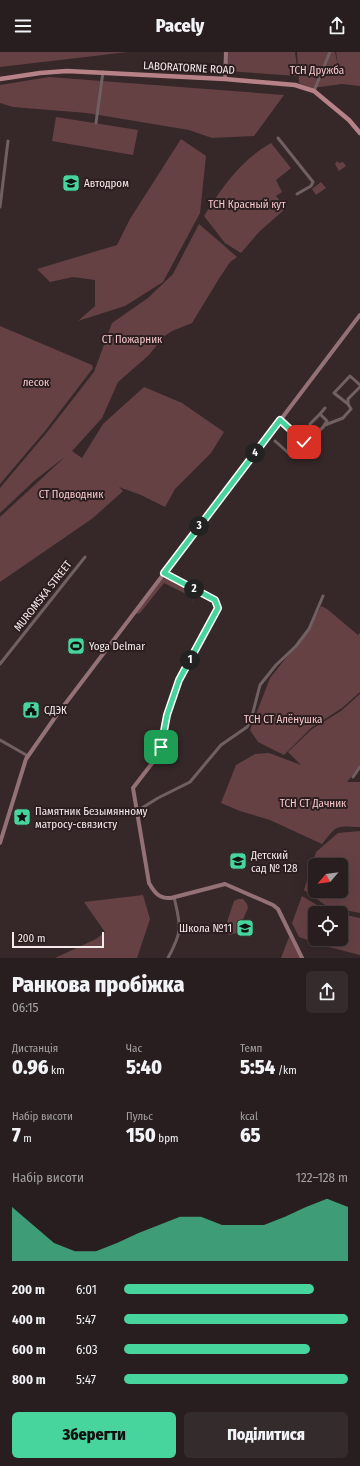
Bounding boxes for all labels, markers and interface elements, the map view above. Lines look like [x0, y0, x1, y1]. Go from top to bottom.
icon: menu [12, 15, 34, 37]
text: Pacely [156, 15, 204, 37]
icon: share [326, 15, 348, 37]
street label: LABORATORNE ROAD [143, 59, 235, 77]
park label: ТСН Дружба [290, 64, 344, 77]
school or university icon: Автодром [61, 173, 81, 193]
place label: Автодром [84, 177, 129, 190]
park label: ТСН Красный кут [208, 198, 286, 211]
park label: СТ Пожарник [102, 333, 163, 346]
park label: лесок [23, 376, 50, 389]
pin [287, 425, 321, 459]
icon: check [293, 431, 315, 453]
pin: 4 [245, 443, 265, 463]
text: 4 [252, 446, 258, 459]
park label: СТ Подводник [39, 488, 104, 501]
pin: 3 [189, 516, 209, 536]
text: 3 [196, 519, 202, 532]
street label: MUROMSKA STREET [11, 557, 75, 634]
pin: 2 [184, 579, 204, 599]
text: 2 [191, 582, 197, 595]
sports icon: Yoga Delmar [66, 636, 86, 656]
place label: Yoga Delmar [89, 640, 145, 653]
pin: 1 [180, 650, 200, 670]
text: 1 [188, 653, 192, 666]
public building icon: СДЭК [21, 700, 41, 720]
place label: СДЭК [44, 704, 67, 717]
park label: ТСН СТ Алёнушка [244, 713, 322, 726]
pin [144, 730, 178, 764]
icon: arrive [150, 736, 172, 758]
park label: ТСН СТ Дачник [280, 797, 347, 810]
place label: Памятник Безымянному матросу-связисту [35, 805, 148, 831]
place icon: Памятник Безымянному матросу-связисту [12, 807, 32, 827]
place label: Детский сад № 128 [250, 849, 298, 875]
school or university icon: Детский сад № 128 [228, 851, 248, 871]
north arrow [308, 858, 348, 898]
map controls [308, 858, 348, 946]
button: locate [308, 906, 348, 946]
school or university icon: Школа №11 [235, 918, 255, 938]
place label: Школа №11 [179, 922, 232, 935]
scale bar [12, 930, 104, 949]
text: 200 m [18, 932, 45, 945]
text: Ранкова пробіжка [12, 971, 184, 998]
button: share [306, 971, 348, 1013]
text: 06:15 [12, 1000, 38, 1015]
text: Дистанція [12, 1042, 58, 1055]
text: Час [126, 1042, 142, 1055]
text: Темп [240, 1042, 262, 1055]
text: 0.96 [12, 1055, 48, 1079]
text: 5:40 [126, 1055, 162, 1079]
text: 5:54 [240, 1055, 275, 1079]
text: km [48, 1064, 65, 1077]
text: /km [275, 1064, 297, 1077]
text: Набір висоти [12, 1110, 73, 1123]
text: Пульс [126, 1110, 153, 1123]
text: kcal [240, 1110, 258, 1123]
text: 7 [12, 1123, 21, 1147]
text: 150 [126, 1123, 156, 1147]
text: 65 [240, 1123, 261, 1147]
text: m [21, 1132, 32, 1145]
text: bpm [156, 1132, 179, 1145]
text: Набір висоти [12, 1170, 84, 1185]
text: 122–128 m [296, 1170, 348, 1185]
text: 200 m [12, 1282, 45, 1297]
text: 6:01 [76, 1282, 97, 1297]
text: 400 m [12, 1312, 46, 1327]
text: 5:47 [76, 1312, 96, 1327]
text: 600 m [12, 1342, 46, 1357]
text: 6:03 [76, 1342, 98, 1357]
text: 800 m [12, 1372, 46, 1387]
text: 5:47 [76, 1372, 96, 1387]
button: Зберегти [12, 1412, 176, 1458]
button: Поділитися [184, 1412, 348, 1458]

